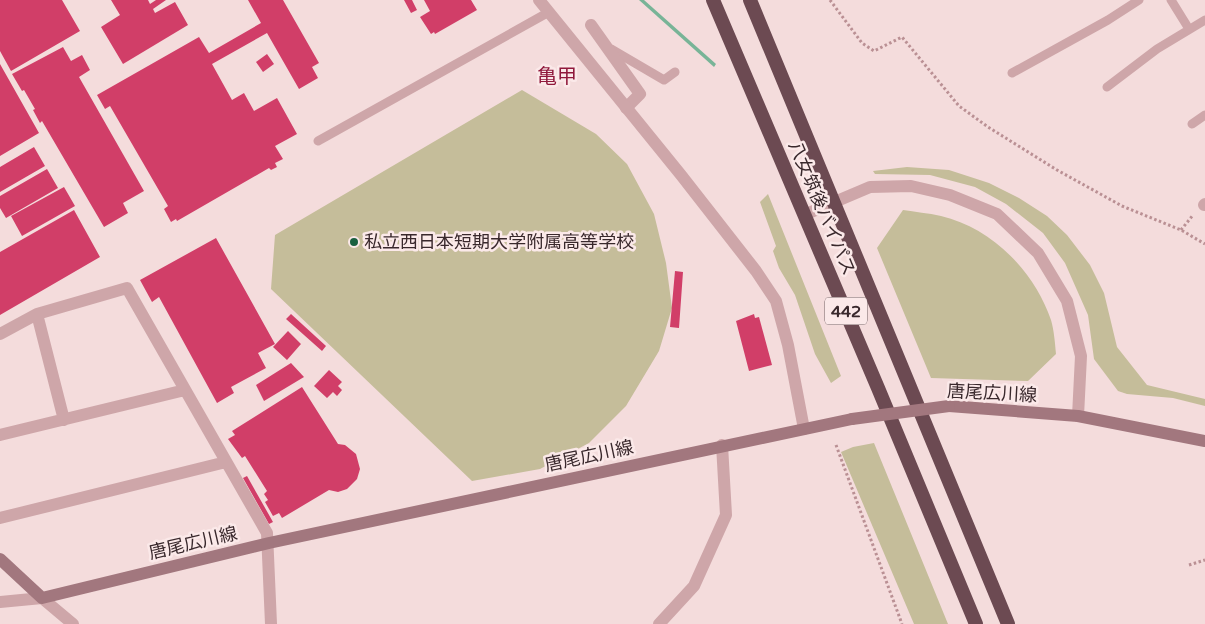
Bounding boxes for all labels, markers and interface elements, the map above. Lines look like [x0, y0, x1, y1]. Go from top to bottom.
district label: 亀甲 [537, 65, 577, 89]
street label: 八女筑後バイパス [784, 138, 860, 278]
place label: 私立西日本短期大学附属高等学校 [364, 231, 634, 253]
marker: 私立西日本短期大学附属高等学校 [348, 236, 360, 248]
road number: 442 [825, 298, 867, 324]
street label: 唐尾広川線 [946, 380, 1038, 406]
street label: 唐尾広川線 [543, 436, 635, 476]
street label: 唐尾広川線 [147, 522, 239, 564]

